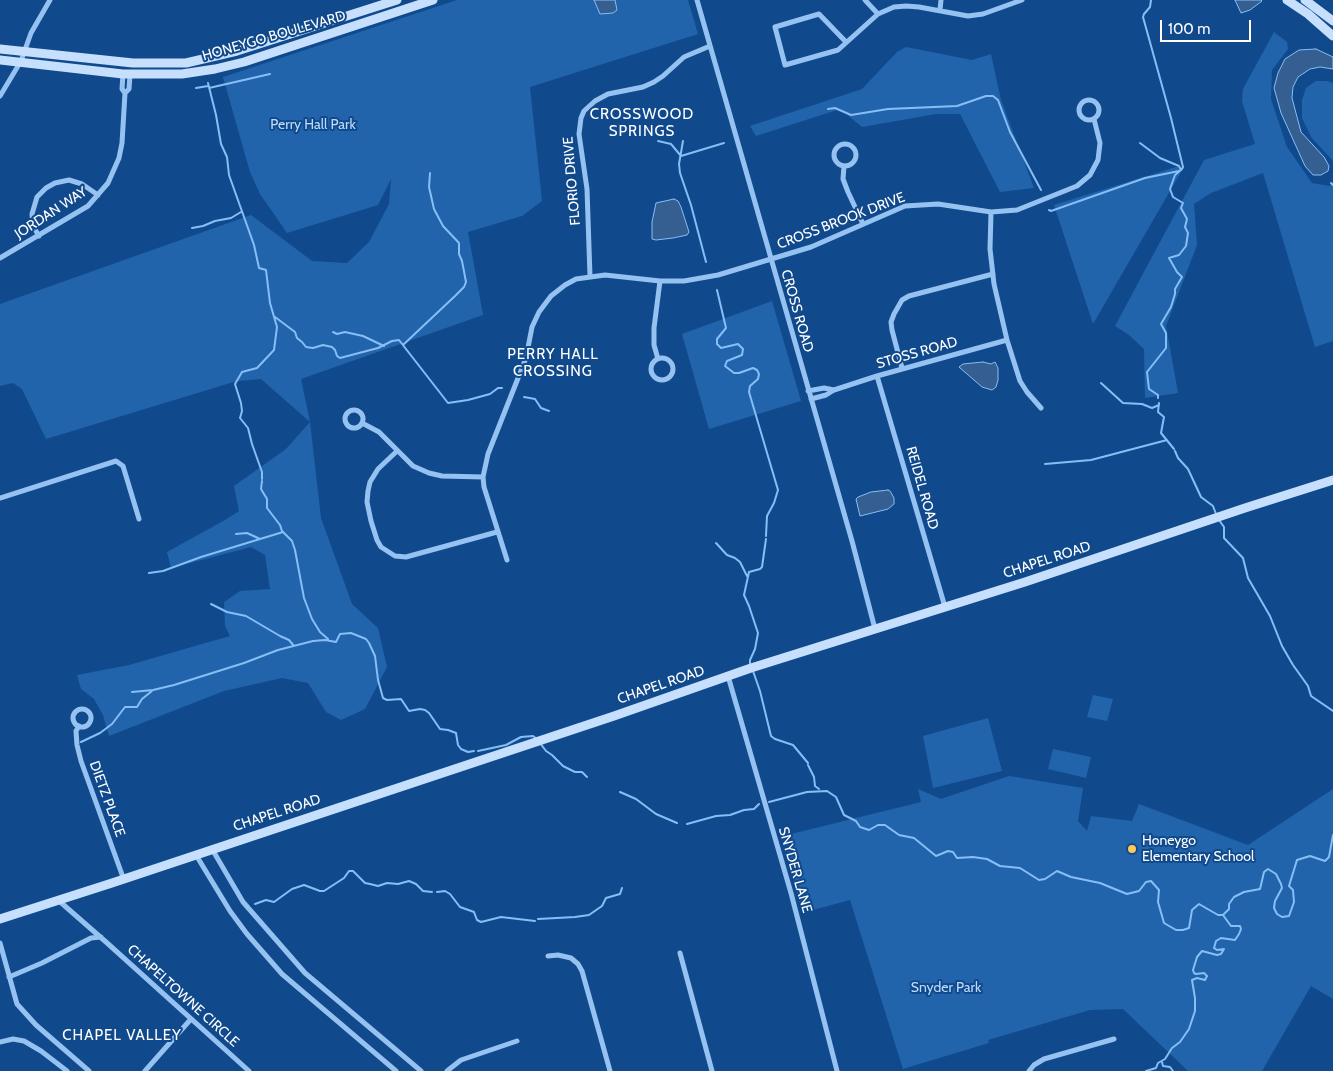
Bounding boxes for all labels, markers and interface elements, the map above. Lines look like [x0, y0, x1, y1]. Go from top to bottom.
street label: HONEYGO BOULEVARD [200, 7, 348, 65]
scale bar [1163, 10, 1254, 42]
text: 100 m [1168, 20, 1210, 38]
district label: CROSSWOOD SPRINGS [589, 106, 695, 141]
park label: Perry Hall Park [270, 117, 356, 133]
street label: FLORIO DRIVE [560, 136, 584, 226]
street label: JORDAN WAY [12, 183, 90, 243]
street label: CROSS BROOK DRIVE [775, 189, 907, 253]
street label: CROSS ROAD [777, 268, 817, 354]
street label: STOSS ROAD [875, 333, 959, 373]
district label: PERRY HALL CROSSING [506, 346, 600, 381]
street label: REIDEL ROAD [902, 444, 942, 532]
street label: CHAPEL ROAD [1001, 538, 1093, 582]
street label: CHAPEL ROAD [615, 662, 707, 708]
street label: DIETZ PLACE [85, 759, 129, 839]
street label: CHAPEL ROAD [231, 791, 323, 835]
street label: SNYDER LANE [775, 825, 815, 915]
place label: Honeygo Elementary School [1142, 833, 1254, 866]
marker: Honeygo Elementary School [1126, 843, 1138, 855]
street label: CHAPELTOWNE CIRCLE [124, 941, 242, 1051]
park label: Snyder Park [911, 980, 981, 996]
district label: CHAPEL VALLEY [61, 1027, 183, 1045]

